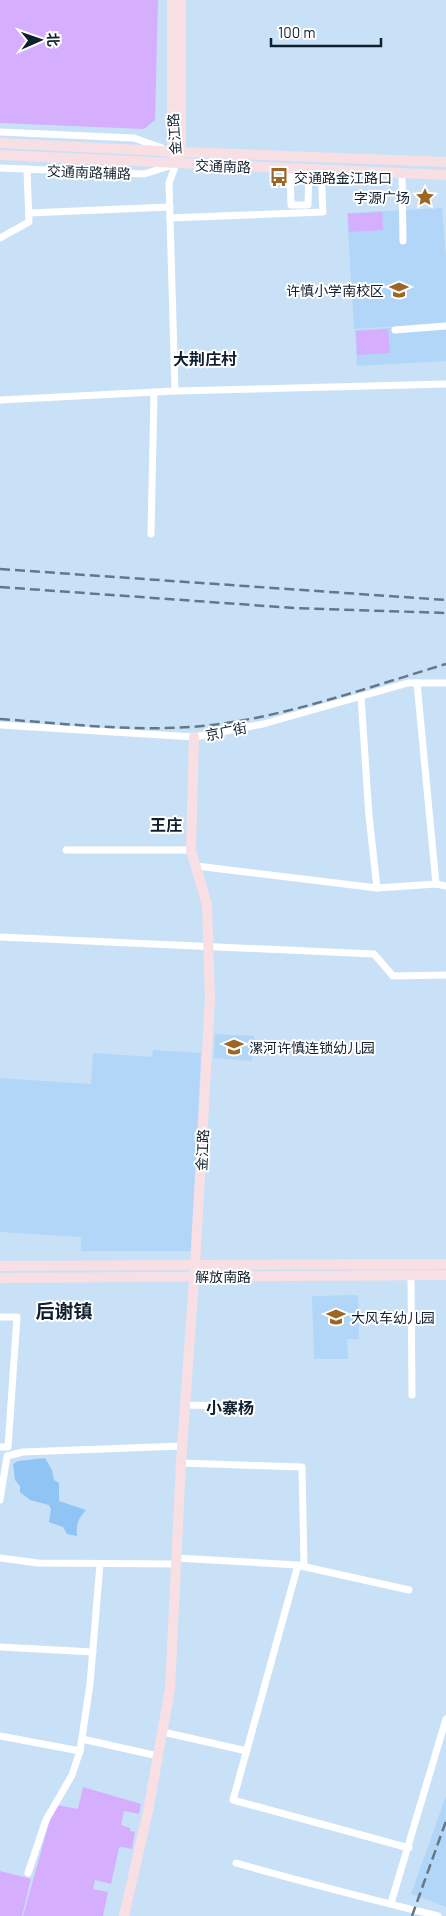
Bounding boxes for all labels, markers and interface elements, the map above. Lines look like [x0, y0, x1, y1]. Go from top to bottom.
north arrow [15, 15, 65, 65]
scale bar [271, 15, 381, 47]
text: 100 m [278, 23, 316, 41]
text: 北 [45, 32, 62, 47]
street label: 金江路 [164, 112, 184, 156]
street label: 交通南路 [195, 157, 251, 175]
street label: 交通南路辅路 [47, 162, 131, 182]
bus stop icon: 交通路金江路口 [268, 166, 290, 188]
place label: 交通路金江路口 [294, 169, 392, 186]
place icon: 字源广场 [414, 186, 436, 208]
place label: 字源广场 [354, 189, 410, 206]
school or university icon: 许慎小学南校区 [388, 279, 410, 301]
place label: 许慎小学南校区 [286, 282, 384, 299]
district label: 大荆庄村 [173, 349, 237, 368]
street label: 京广街 [204, 719, 248, 743]
district label: 王庄 [150, 815, 182, 834]
school or university icon: 漯河许慎连锁幼儿园 [223, 1036, 245, 1058]
place label: 漯河许慎连锁幼儿园 [249, 1039, 375, 1056]
street label: 金江路 [192, 1129, 212, 1171]
street label: 解放南路 [195, 1268, 251, 1285]
district label: 后谢镇 [35, 1299, 93, 1322]
school or university icon: 大风车幼儿园 [325, 1306, 347, 1328]
place label: 大风车幼儿园 [351, 1309, 435, 1326]
district label: 小寨杨 [206, 1398, 254, 1417]

